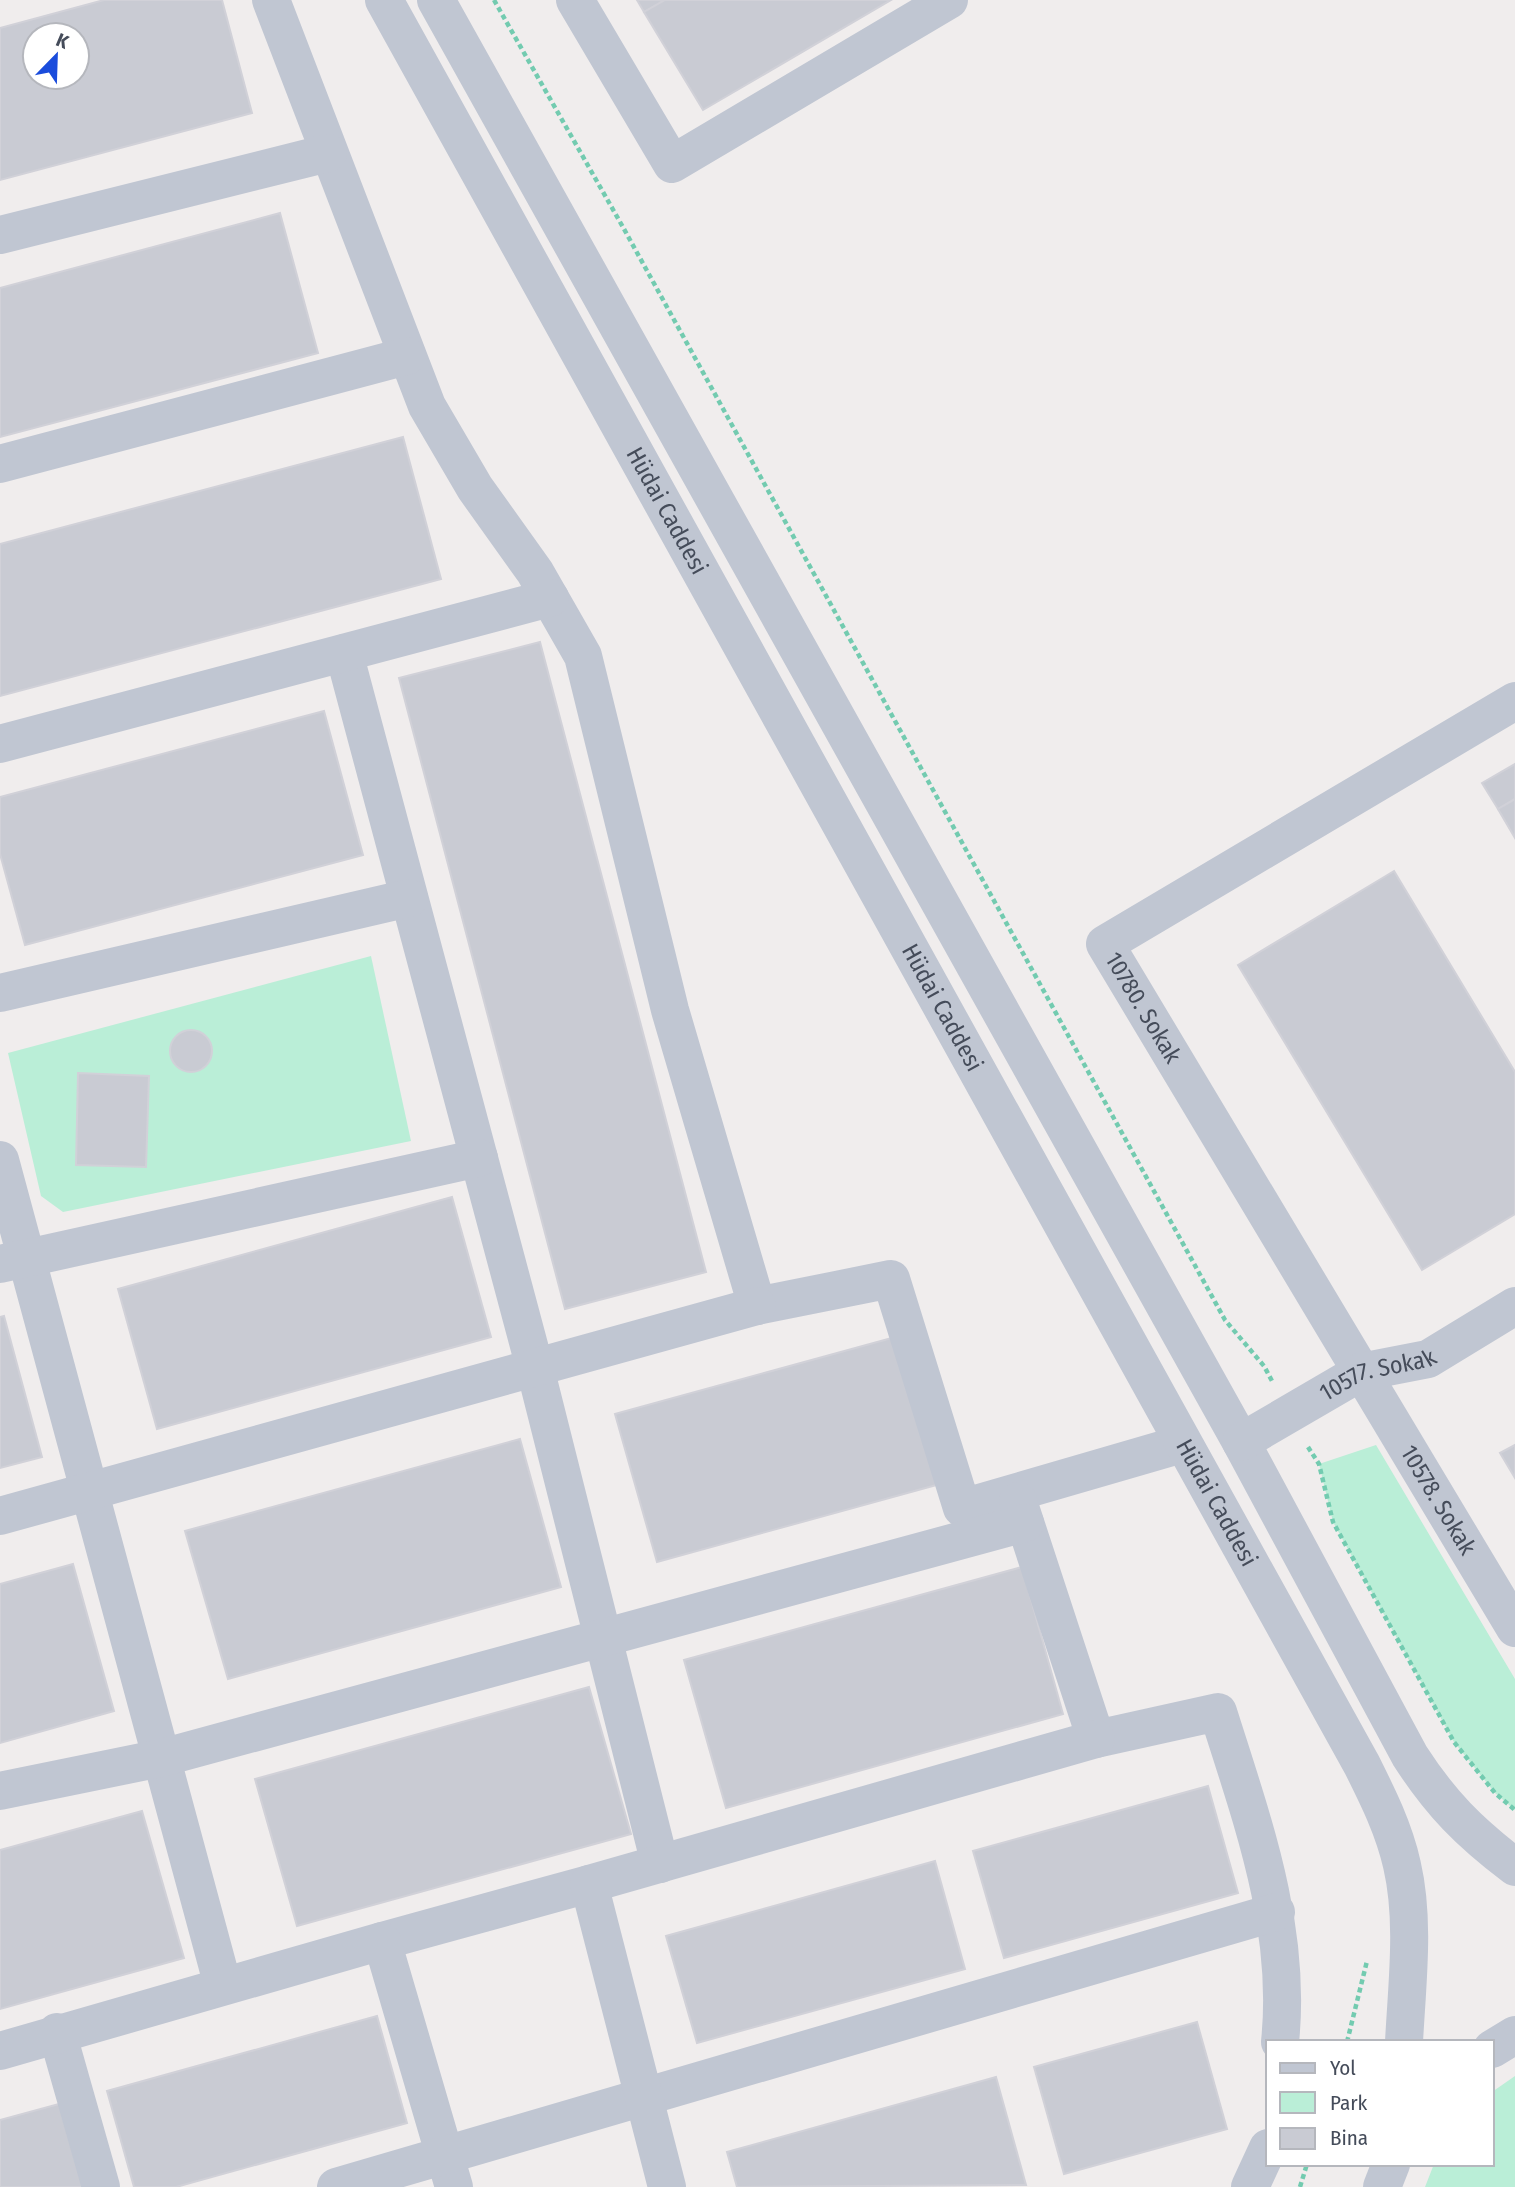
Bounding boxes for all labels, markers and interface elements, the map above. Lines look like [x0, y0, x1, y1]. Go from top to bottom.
north arrow [21, 21, 91, 91]
text: K [53, 28, 73, 54]
street label: Hüdai Caddesi [621, 442, 713, 579]
street label: Hüdai Caddesi [896, 939, 989, 1076]
street label: 10780. Sokak [1099, 947, 1188, 1069]
street label: 10577. Sokak [1315, 1343, 1442, 1407]
street label: Hüdai Caddesi [1170, 1434, 1263, 1571]
street label: 10578. Sokak [1395, 1440, 1482, 1561]
legend [1266, 2040, 1494, 2166]
text: Yol [1330, 2055, 1356, 2081]
text: Park [1330, 2090, 1368, 2116]
text: Bina [1330, 2125, 1368, 2151]

